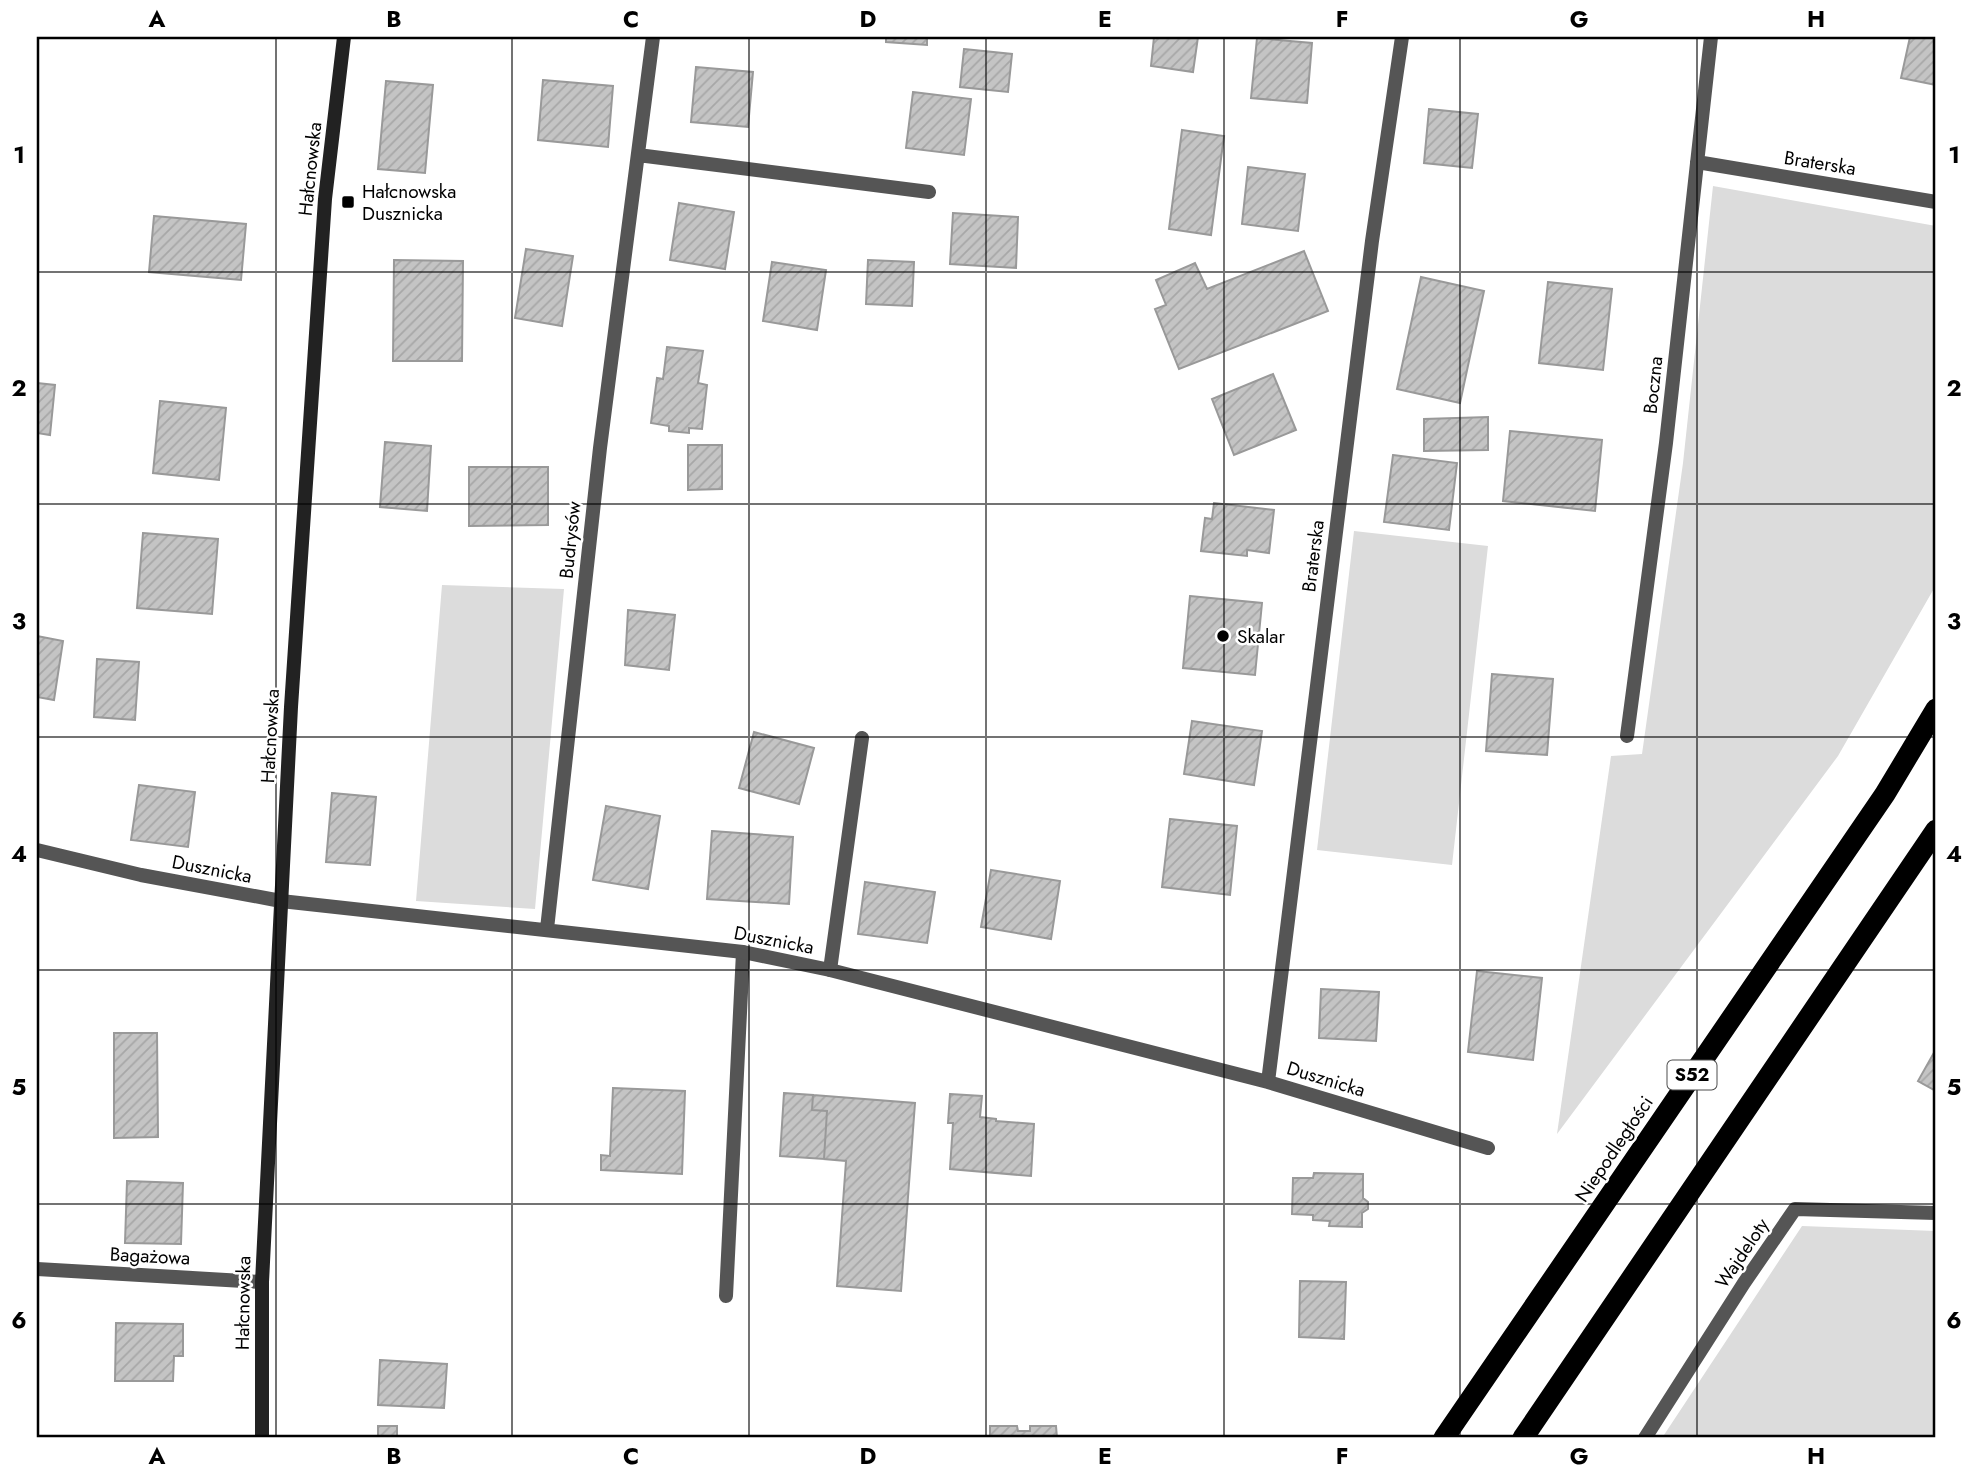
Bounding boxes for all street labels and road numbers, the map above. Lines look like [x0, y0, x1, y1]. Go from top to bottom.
street label: Hałcnowska [292, 121, 328, 217]
street label: Braterska [1782, 144, 1858, 182]
street label: Boczna [1637, 355, 1669, 415]
street label: Budrysów [553, 500, 587, 580]
street label: Braterska [1295, 518, 1331, 594]
street label: Hałcnowska [254, 688, 286, 784]
street label: Dusznicka [170, 848, 254, 890]
street label: Dusznicka [732, 919, 816, 961]
street label: Dusznicka [1283, 1054, 1369, 1104]
road number: S52 [1668, 1060, 1716, 1090]
street label: Niepodległości [1568, 1091, 1660, 1207]
street label: Wajdeloty [1709, 1212, 1776, 1293]
street label: Bagażowa [109, 1240, 191, 1272]
street label: Hałcnowska [229, 1256, 257, 1350]

